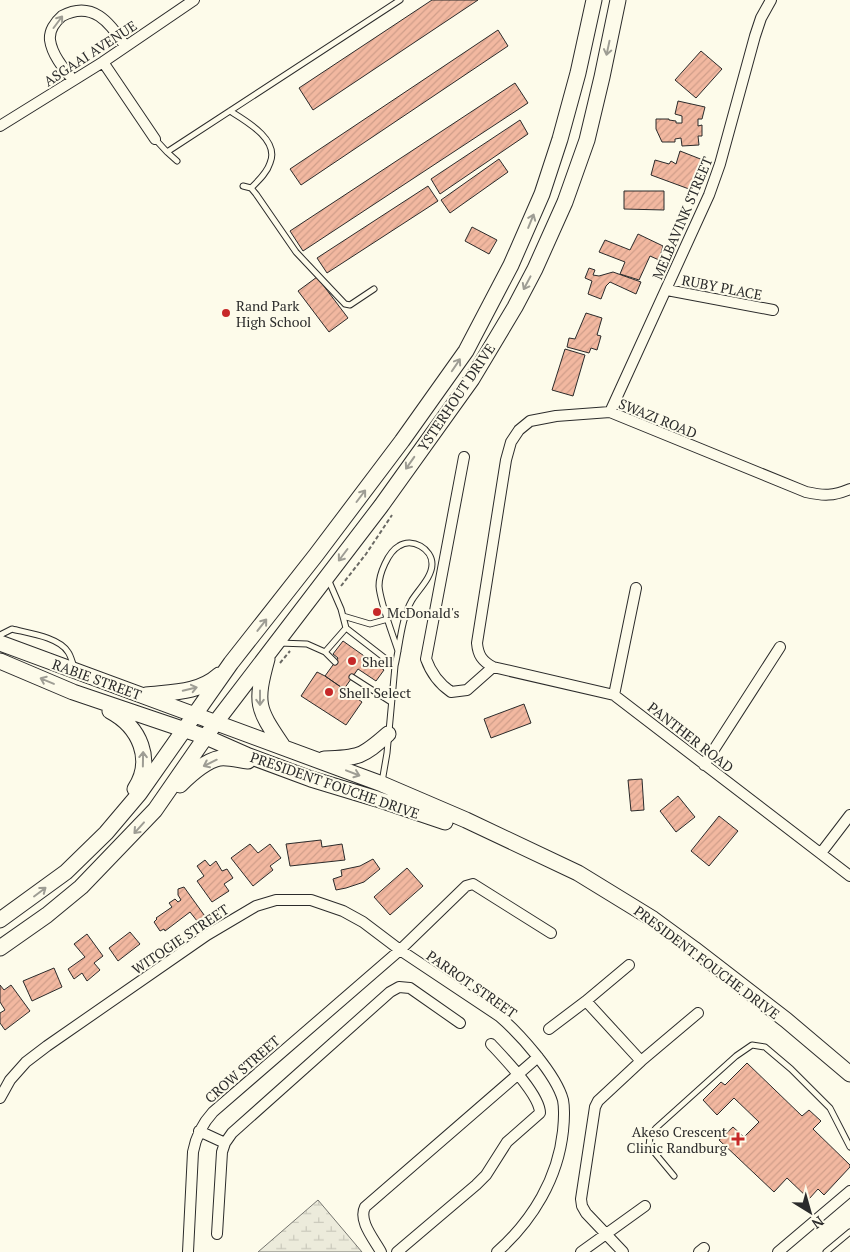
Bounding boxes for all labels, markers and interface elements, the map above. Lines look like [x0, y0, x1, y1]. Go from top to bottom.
street label: ASGAAI AVENUE [40, 16, 140, 90]
one-way arrow [52, 16, 63, 29]
one-way arrow [603, 39, 612, 55]
street label: MELBAVINK STREET [647, 153, 717, 282]
one-way arrow [526, 214, 536, 229]
street label: RUBY PLACE [680, 270, 764, 304]
one-way arrow [522, 276, 532, 291]
place label: Rand Park High School [236, 296, 311, 331]
marker: Rand Park High School [220, 307, 232, 319]
street label: YSTERHOUT DRIVE [413, 340, 499, 454]
one-way arrow [451, 358, 462, 372]
street label: SWAZI ROAD [616, 394, 700, 442]
one-way arrow [405, 456, 415, 470]
one-way arrow [355, 490, 366, 503]
one-way arrow [338, 548, 349, 561]
place label: McDonald's [387, 603, 459, 622]
marker: McDonald's [371, 606, 383, 618]
one-way arrow [256, 619, 267, 632]
place label: Shell [362, 652, 393, 671]
street label: RABIE STREET [50, 654, 145, 704]
marker: Shell [346, 655, 358, 667]
one-way arrow [40, 675, 55, 685]
place label: Shell Select [339, 683, 412, 702]
one-way arrow [182, 684, 198, 693]
marker: Shell Select [323, 686, 335, 698]
one-way arrow [255, 690, 265, 706]
street label: PANTHER ROAD [644, 697, 738, 777]
street label: PRESIDENT FOUCHE DRIVE [248, 747, 422, 823]
one-way arrow [139, 752, 148, 768]
one-way arrow [203, 759, 218, 768]
one-way arrow [345, 769, 360, 778]
one-way arrow [133, 822, 145, 834]
one-way arrow [33, 887, 47, 897]
street label: WITOGIE STREET [128, 899, 232, 978]
street label: PRESIDENT FOUCHE DRIVE [630, 901, 784, 1023]
street label: PARROT STREET [423, 946, 521, 1022]
street label: CROW STREET [200, 1031, 284, 1107]
place label: Akeso Crescent Clinic Randburg [627, 1122, 728, 1157]
marker: Akeso Crescent Clinic Randburg [731, 1132, 745, 1146]
north arrow [785, 1187, 835, 1237]
text: N [808, 1212, 828, 1234]

